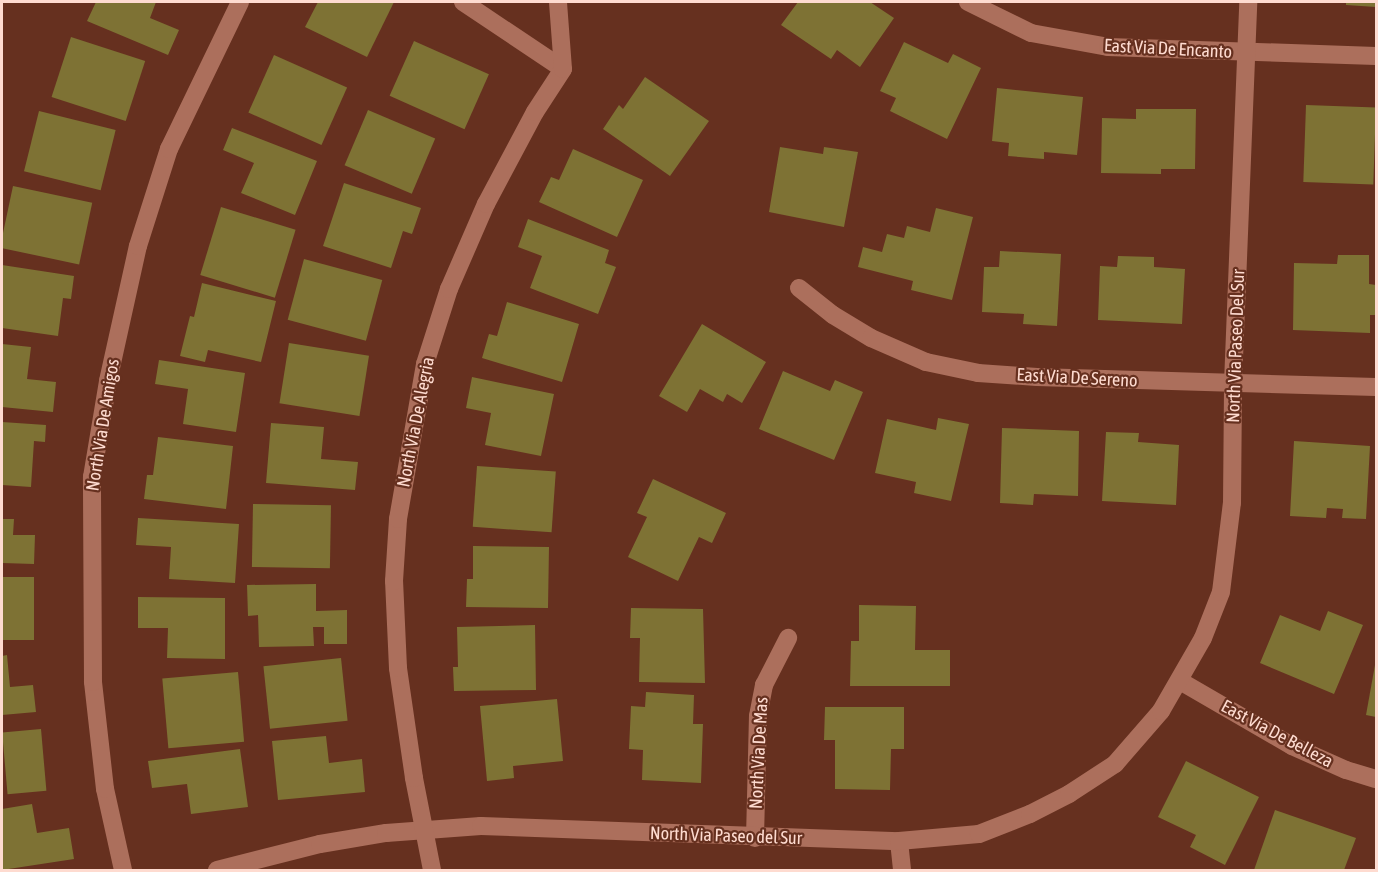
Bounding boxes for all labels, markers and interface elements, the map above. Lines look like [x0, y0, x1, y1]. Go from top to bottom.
street label: East Via De Encanto [1103, 35, 1233, 63]
street label: North Via Paseo Del Sur [1223, 269, 1249, 423]
street label: North Via De Alegria [393, 355, 439, 489]
street label: North Via De Amigos [82, 358, 124, 492]
street label: East Via De Sereno [1016, 364, 1138, 392]
street label: East Via De Belleza [1217, 695, 1337, 773]
street label: North Via De Mas [745, 697, 773, 809]
street label: North Via Paseo del Sur [650, 823, 802, 849]

